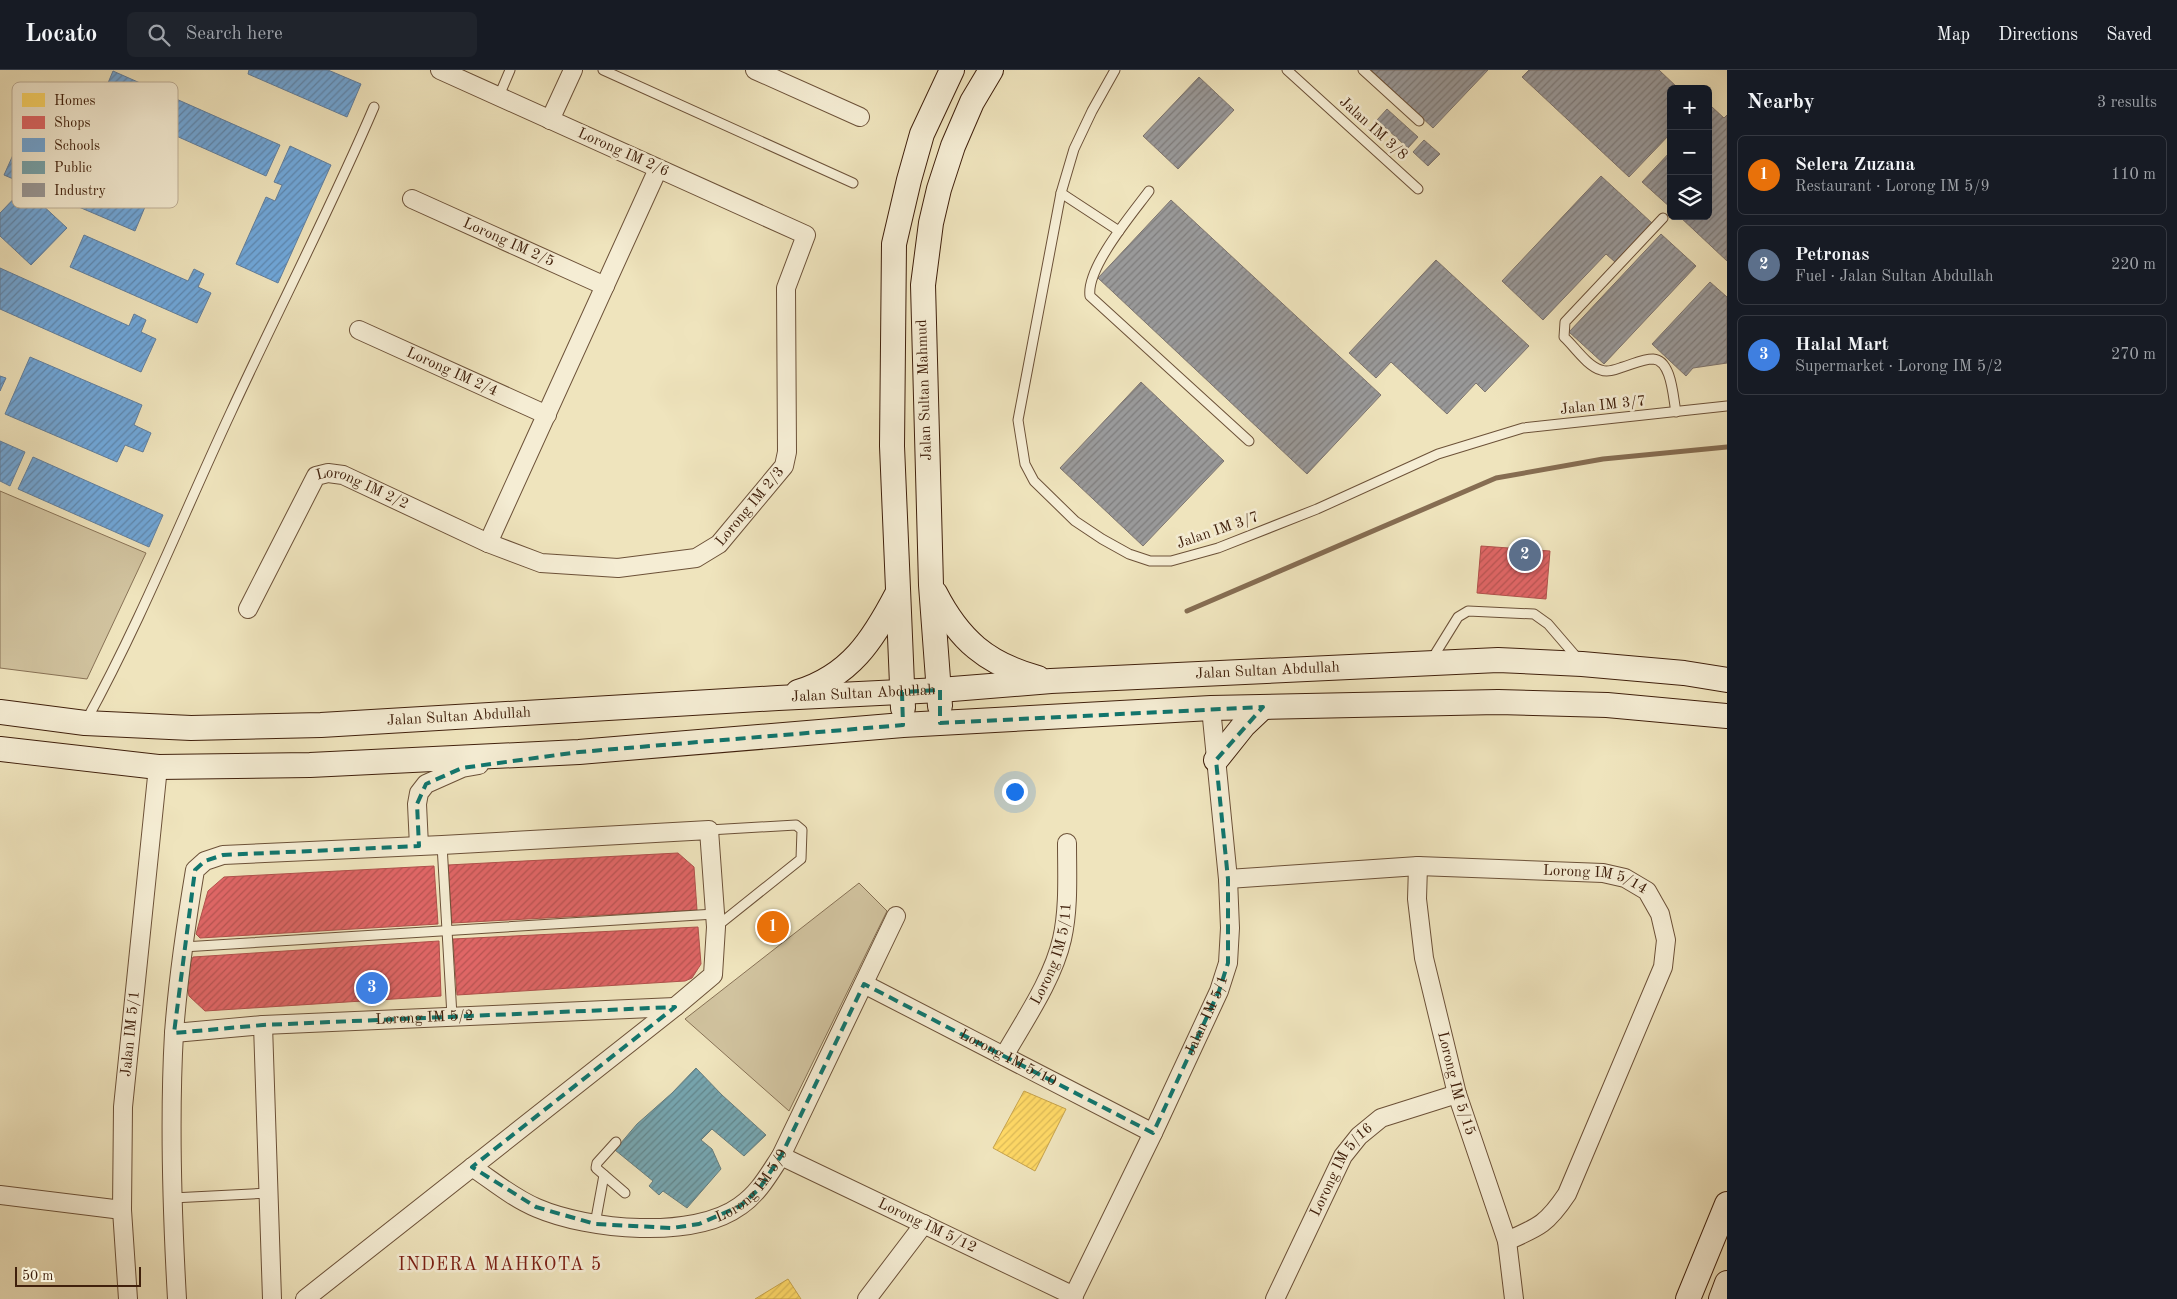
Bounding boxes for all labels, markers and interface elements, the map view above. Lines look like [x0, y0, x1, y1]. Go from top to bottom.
search box [127, 12, 477, 57]
icon: search [145, 21, 173, 49]
text: Locato [25, 23, 97, 47]
text: Search here [185, 25, 283, 44]
text: Map [1937, 26, 1970, 44]
text: Directions [1998, 26, 2078, 44]
text: Saved [2106, 26, 2152, 44]
legend [12, 82, 178, 208]
map controls [1667, 85, 1712, 220]
button: + [1667, 85, 1712, 130]
text: Nearby [1747, 92, 1815, 113]
text: Homes [54, 94, 96, 108]
street label: Jalan IM 3/8 [1336, 95, 1410, 163]
text: 3 results [2097, 95, 2157, 111]
text: Shops [54, 116, 91, 130]
street label: Lorong IM 2/6 [575, 126, 671, 180]
button: − [1667, 130, 1712, 175]
text: Schools [54, 139, 100, 153]
text: Selera Zuzana [1795, 156, 1915, 175]
text: Public [54, 161, 92, 175]
text: 1 [1759, 167, 1769, 183]
text: 110 m [2111, 167, 2156, 183]
button: layers [1667, 175, 1712, 220]
text: Restaurant · Lorong IM 5/9 [1795, 179, 1990, 195]
text: Industry [54, 184, 107, 198]
street label: Lorong IM 2/5 [461, 216, 557, 270]
text: Petronas [1795, 246, 1869, 265]
text: 2 [1759, 257, 1769, 273]
text: 220 m [2111, 257, 2156, 273]
text: Fuel · Jalan Sultan Abdullah [1795, 269, 1993, 285]
street label: Jalan Sultan Mahmud [915, 319, 935, 461]
text: Halal Mart [1795, 336, 1889, 355]
street label: Lorong IM 2/4 [404, 345, 500, 399]
text: 3 [1759, 347, 1769, 363]
text: 270 m [2111, 347, 2156, 363]
text: Supermarket · Lorong IM 5/2 [1795, 359, 2002, 375]
street label: Jalan IM 3/7 [1559, 394, 1647, 418]
street label: Lorong IM 2/3 [713, 464, 787, 549]
street label: Lorong IM 2/2 [315, 465, 411, 512]
street label: Jalan IM 3/7 [1175, 510, 1261, 552]
pin: 2 [1509, 536, 1541, 574]
street label: Jalan Sultan Abdullah [1195, 660, 1340, 682]
street label: Jalan Sultan Abdullah [791, 683, 936, 705]
street label: Jalan Sultan Abdullah [386, 705, 531, 729]
your location [1002, 779, 1028, 805]
street label: Lorong IM 5/14 [1543, 863, 1650, 897]
street label: Lorong IM 5/11 [1028, 902, 1074, 1008]
pin: 1 [757, 908, 789, 946]
pin: 3 [356, 969, 388, 1007]
street label: Jalan IM 5/1 [1183, 974, 1231, 1058]
street label: Jalan IM 5/1 [119, 990, 142, 1077]
street label: Lorong IM 5/2 [375, 1008, 474, 1028]
street label: Lorong IM 5/10 [957, 1027, 1059, 1089]
street label: Lorong IM 5/15 [1435, 1030, 1478, 1137]
street label: Lorong IM 5/16 [1308, 1120, 1376, 1219]
street label: Lorong IM 5/9 [714, 1147, 791, 1225]
street label: Lorong IM 5/12 [876, 1196, 979, 1256]
district label: INDERA MAHKOTA 5 [398, 1256, 602, 1274]
scale bar [15, 1264, 141, 1287]
text: 50 m [22, 1269, 53, 1283]

